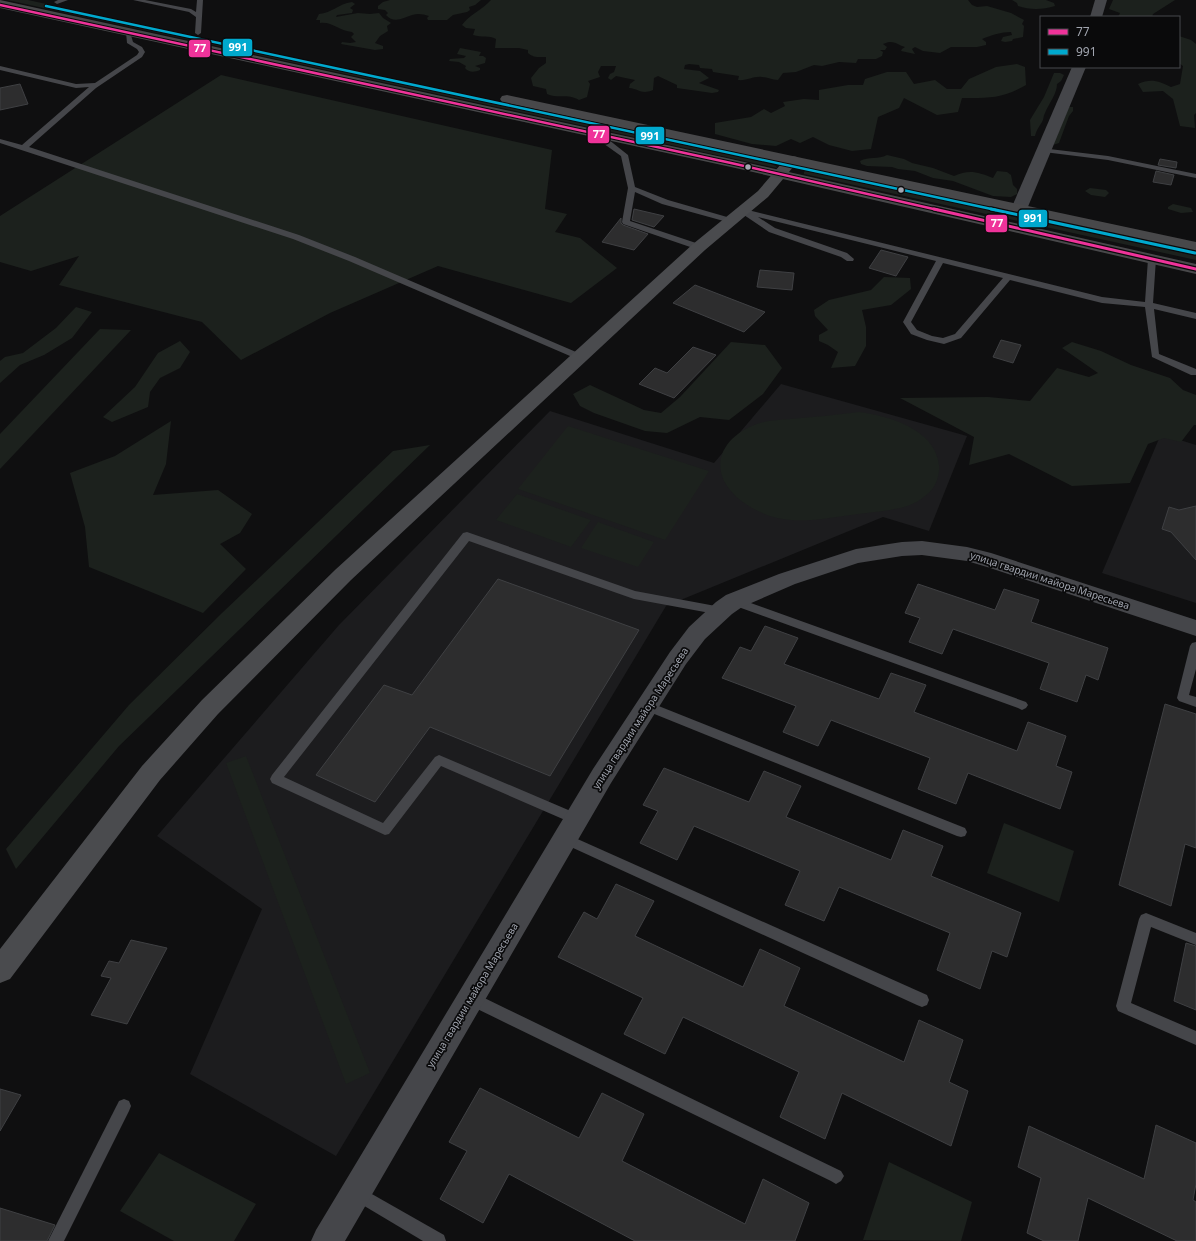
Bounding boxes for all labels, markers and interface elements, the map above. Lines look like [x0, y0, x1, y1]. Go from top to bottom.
legend [1040, 16, 1180, 68]
text: 77 [1076, 23, 1090, 40]
line badge: 991 [222, 38, 253, 57]
line badge: 77 [188, 39, 211, 58]
text: 991 [229, 39, 247, 54]
text: 77 [194, 40, 206, 55]
text: 991 [1076, 43, 1097, 60]
line badge: 77 [587, 125, 610, 144]
text: 77 [593, 126, 605, 141]
line badge: 991 [635, 126, 665, 145]
text: 991 [641, 128, 659, 143]
unlabelled marker [743, 162, 753, 172]
unlabelled marker [896, 185, 906, 195]
line badge: 991 [1018, 209, 1048, 228]
text: 991 [1024, 210, 1042, 225]
line badge: 77 [985, 214, 1008, 233]
text: 77 [991, 215, 1003, 230]
street label: улица гвардии майора Маресьева [969, 548, 1131, 612]
street label: улица гвардии майора Маресьева [589, 644, 691, 792]
street label: улица гвардии майора Маресьева [423, 920, 521, 1070]

